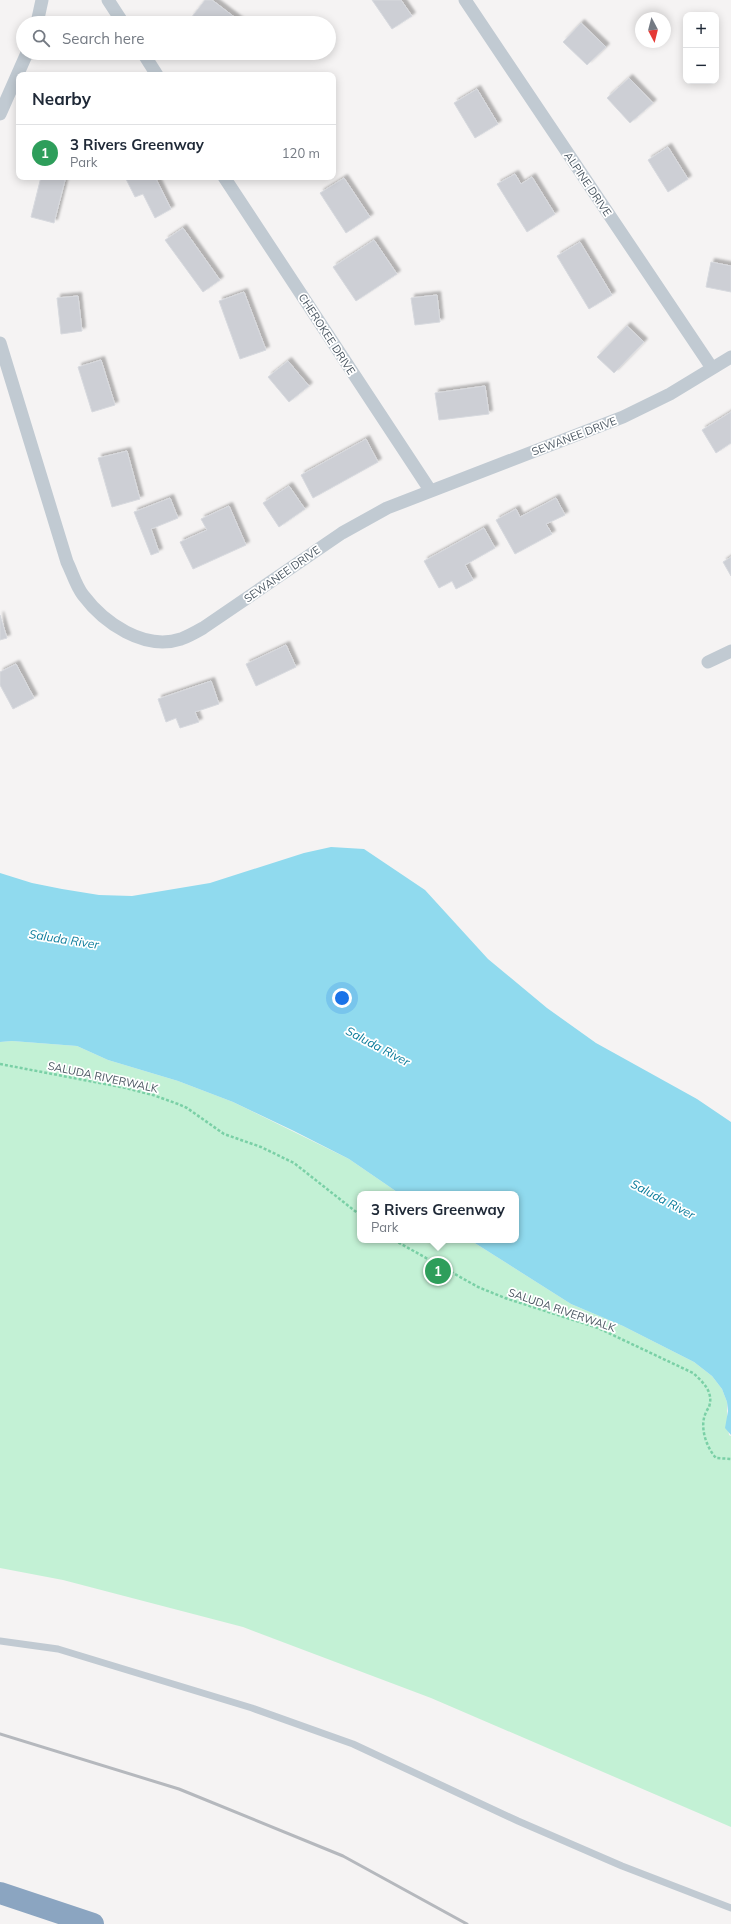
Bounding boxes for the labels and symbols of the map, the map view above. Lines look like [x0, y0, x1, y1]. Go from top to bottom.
north arrow [635, 12, 671, 48]
street label: ALPINE DRIVE [561, 149, 615, 219]
street label: CHEROKEE DRIVE [296, 291, 358, 377]
street label: SEWANEE DRIVE [530, 413, 618, 459]
street label: SEWANEE DRIVE [241, 543, 323, 605]
water label: Saluda River [28, 926, 101, 952]
your location [332, 988, 352, 1008]
water label: Saluda River [343, 1023, 413, 1069]
street label: SALUDA RIVERWALK [47, 1058, 160, 1096]
water label: Saluda River [628, 1176, 698, 1222]
pin: 1 [425, 1256, 451, 1286]
street label: SALUDA RIVERWALK [507, 1285, 618, 1335]

